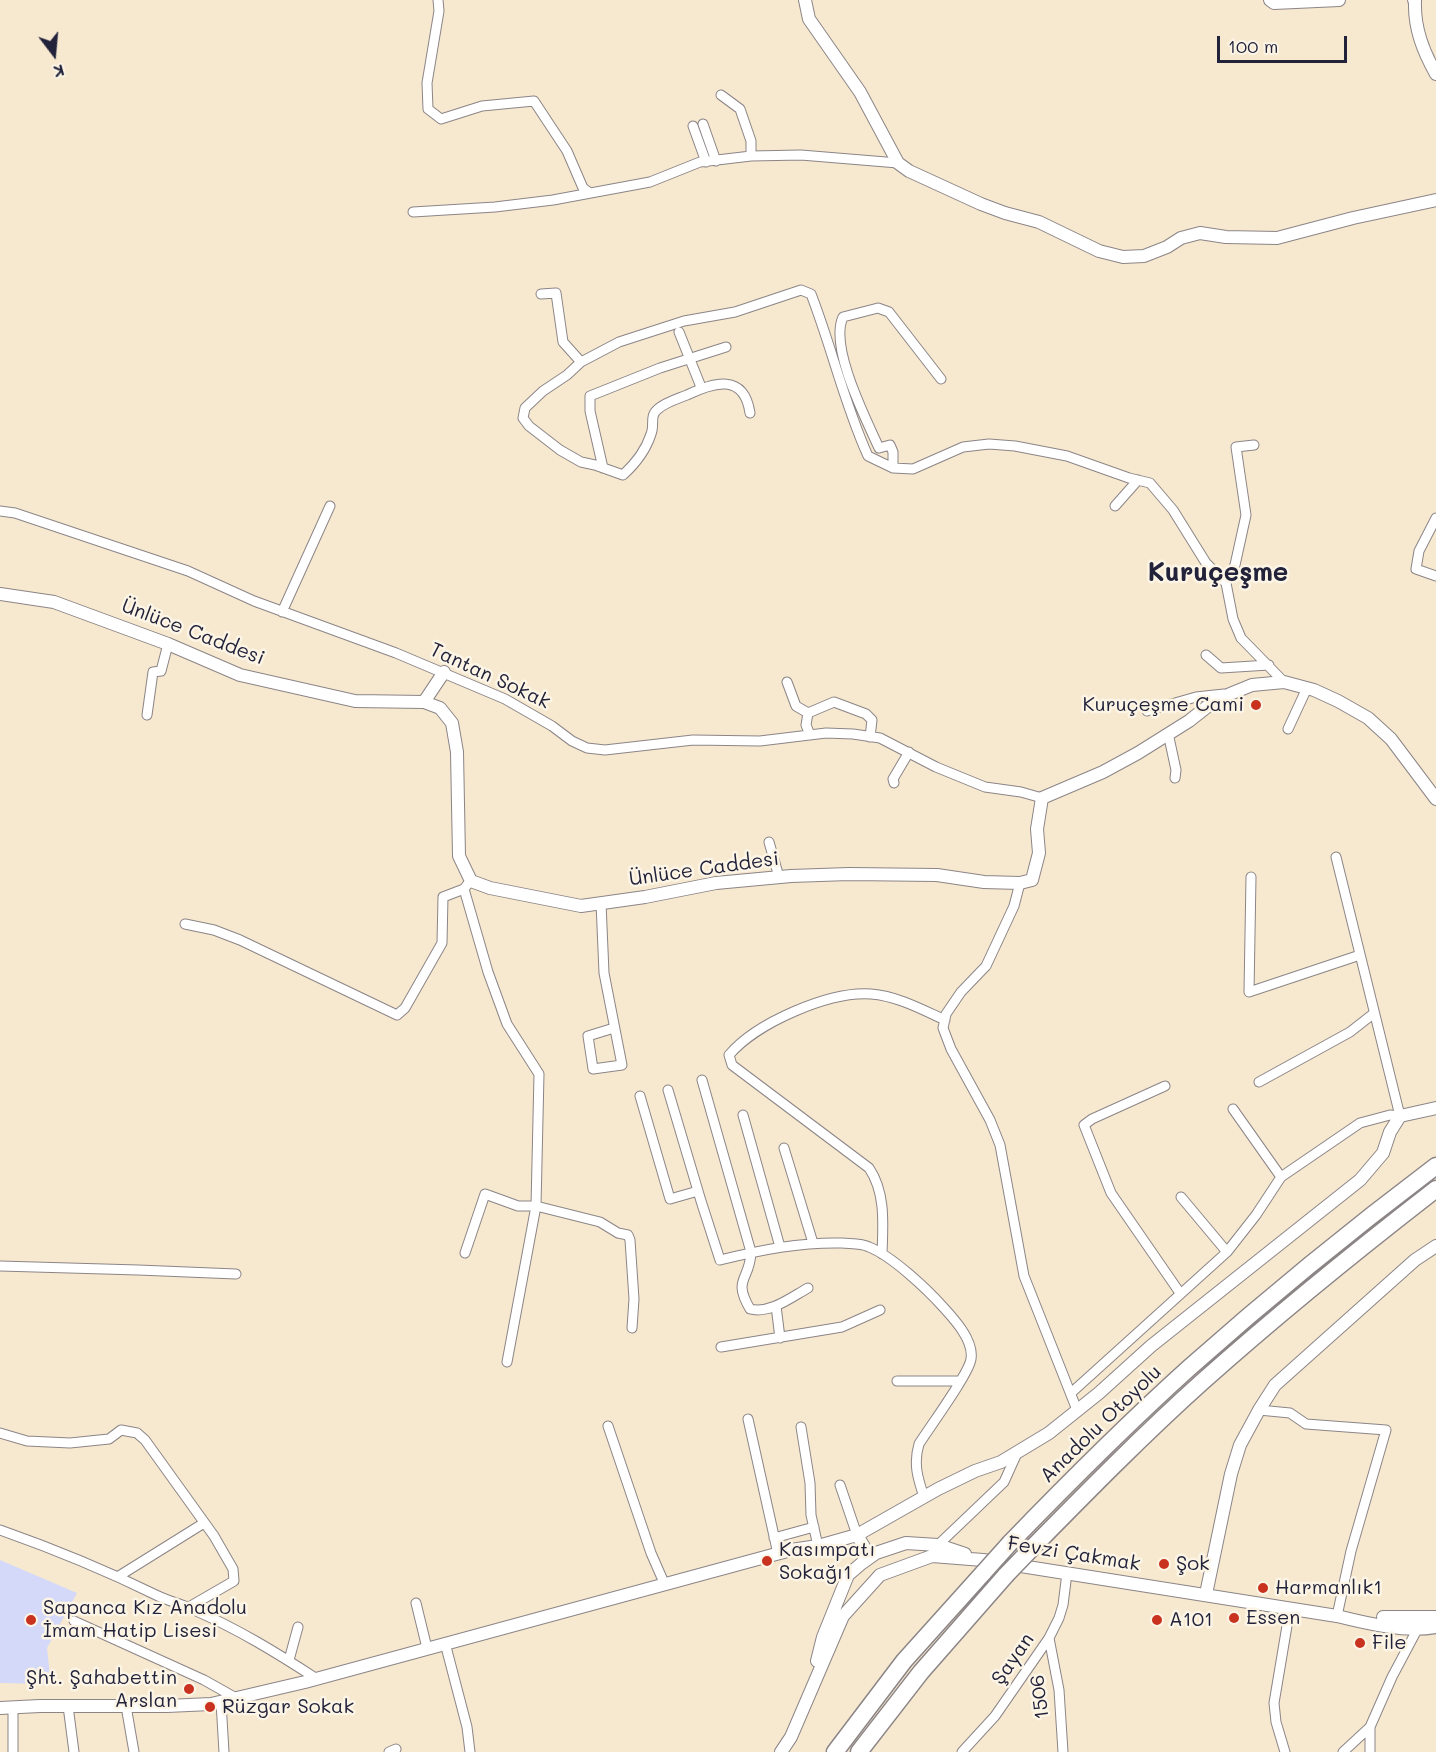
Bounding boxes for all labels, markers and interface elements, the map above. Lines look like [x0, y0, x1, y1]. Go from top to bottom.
north arrow [24, 24, 84, 84]
scale bar [1220, 24, 1350, 62]
text: 100 m [1228, 34, 1278, 58]
text: K [51, 60, 67, 83]
district label: Kuruçeşme [1148, 557, 1288, 589]
street label: Ünlüce Caddesi [118, 594, 268, 670]
street label: Tantan Sokak [426, 638, 554, 714]
place label: Kuruçeşme Cami [1083, 693, 1244, 717]
marker: Kuruçeşme Cami [1249, 698, 1263, 712]
street label: Ünlüce Caddesi [627, 847, 781, 891]
street label: Anadolu Otoyolu [1035, 1360, 1167, 1488]
street label: Fevzi Çakmak [1006, 1532, 1142, 1576]
place label: Kasımpatı Sokağı1 [779, 1538, 875, 1585]
place label: Şok [1176, 1552, 1210, 1576]
marker: Kasımpatı Sokağı1 [760, 1554, 774, 1568]
marker: Şok [1157, 1557, 1171, 1571]
place label: Harmanlık1 [1275, 1576, 1382, 1600]
marker: Harmanlık1 [1256, 1581, 1270, 1595]
place label: Sapanca Kız Anadolu İmam Hatip Lisesi [43, 1596, 247, 1643]
place label: Essen [1246, 1606, 1300, 1630]
place label: A101 [1169, 1608, 1213, 1632]
marker: Essen [1227, 1611, 1241, 1625]
marker: Sapanca Kız Anadolu İmam Hatip Lisesi [24, 1613, 38, 1627]
marker: A101 [1150, 1613, 1164, 1627]
street label: Şayan [987, 1628, 1039, 1690]
place label: File [1372, 1631, 1407, 1655]
marker: File [1353, 1636, 1367, 1650]
place label: Şht. Şahabettin Arslan [26, 1666, 177, 1713]
street label: 1506 [1025, 1673, 1055, 1721]
marker: Şht. Şahabettin Arslan [182, 1682, 196, 1696]
place label: Rüzgar Sokak [222, 1695, 354, 1719]
marker: Rüzgar Sokak [203, 1700, 217, 1714]

